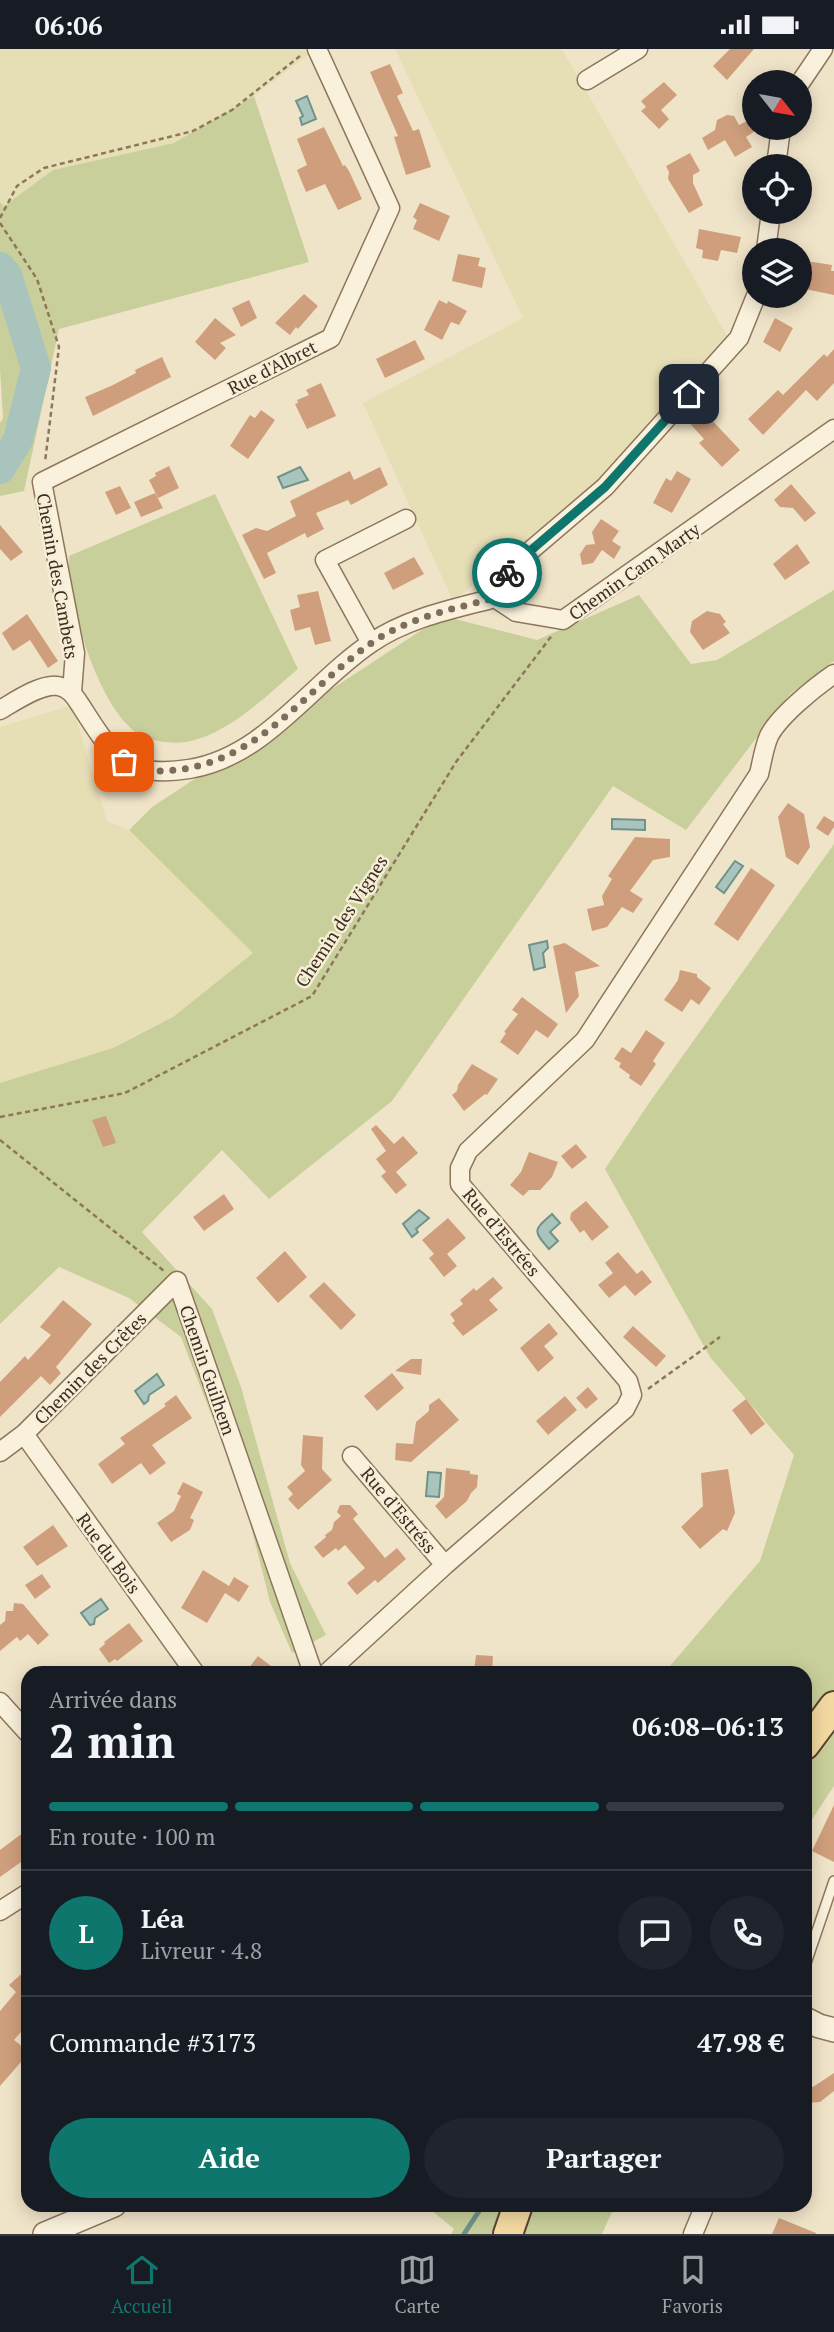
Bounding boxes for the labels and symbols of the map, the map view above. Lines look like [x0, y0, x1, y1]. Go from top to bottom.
north arrow [742, 70, 812, 140]
street label: Rue d'Albret [223, 334, 321, 400]
pin [659, 364, 719, 424]
street label: Chemin des Cambets [32, 491, 84, 661]
street label: Chemin Cam Marty [564, 516, 705, 625]
courier [472, 538, 542, 608]
pin [94, 732, 154, 792]
street label: Chemin des Vignes [289, 850, 393, 992]
street label: Rue d’Estrées [458, 1183, 546, 1281]
street label: Chemin Guilhem [175, 1302, 242, 1439]
street label: Chemin des Crêtes [29, 1307, 151, 1429]
street label: Rue d'Estréss [356, 1462, 442, 1558]
street label: Rue du Bois [72, 1508, 146, 1598]

